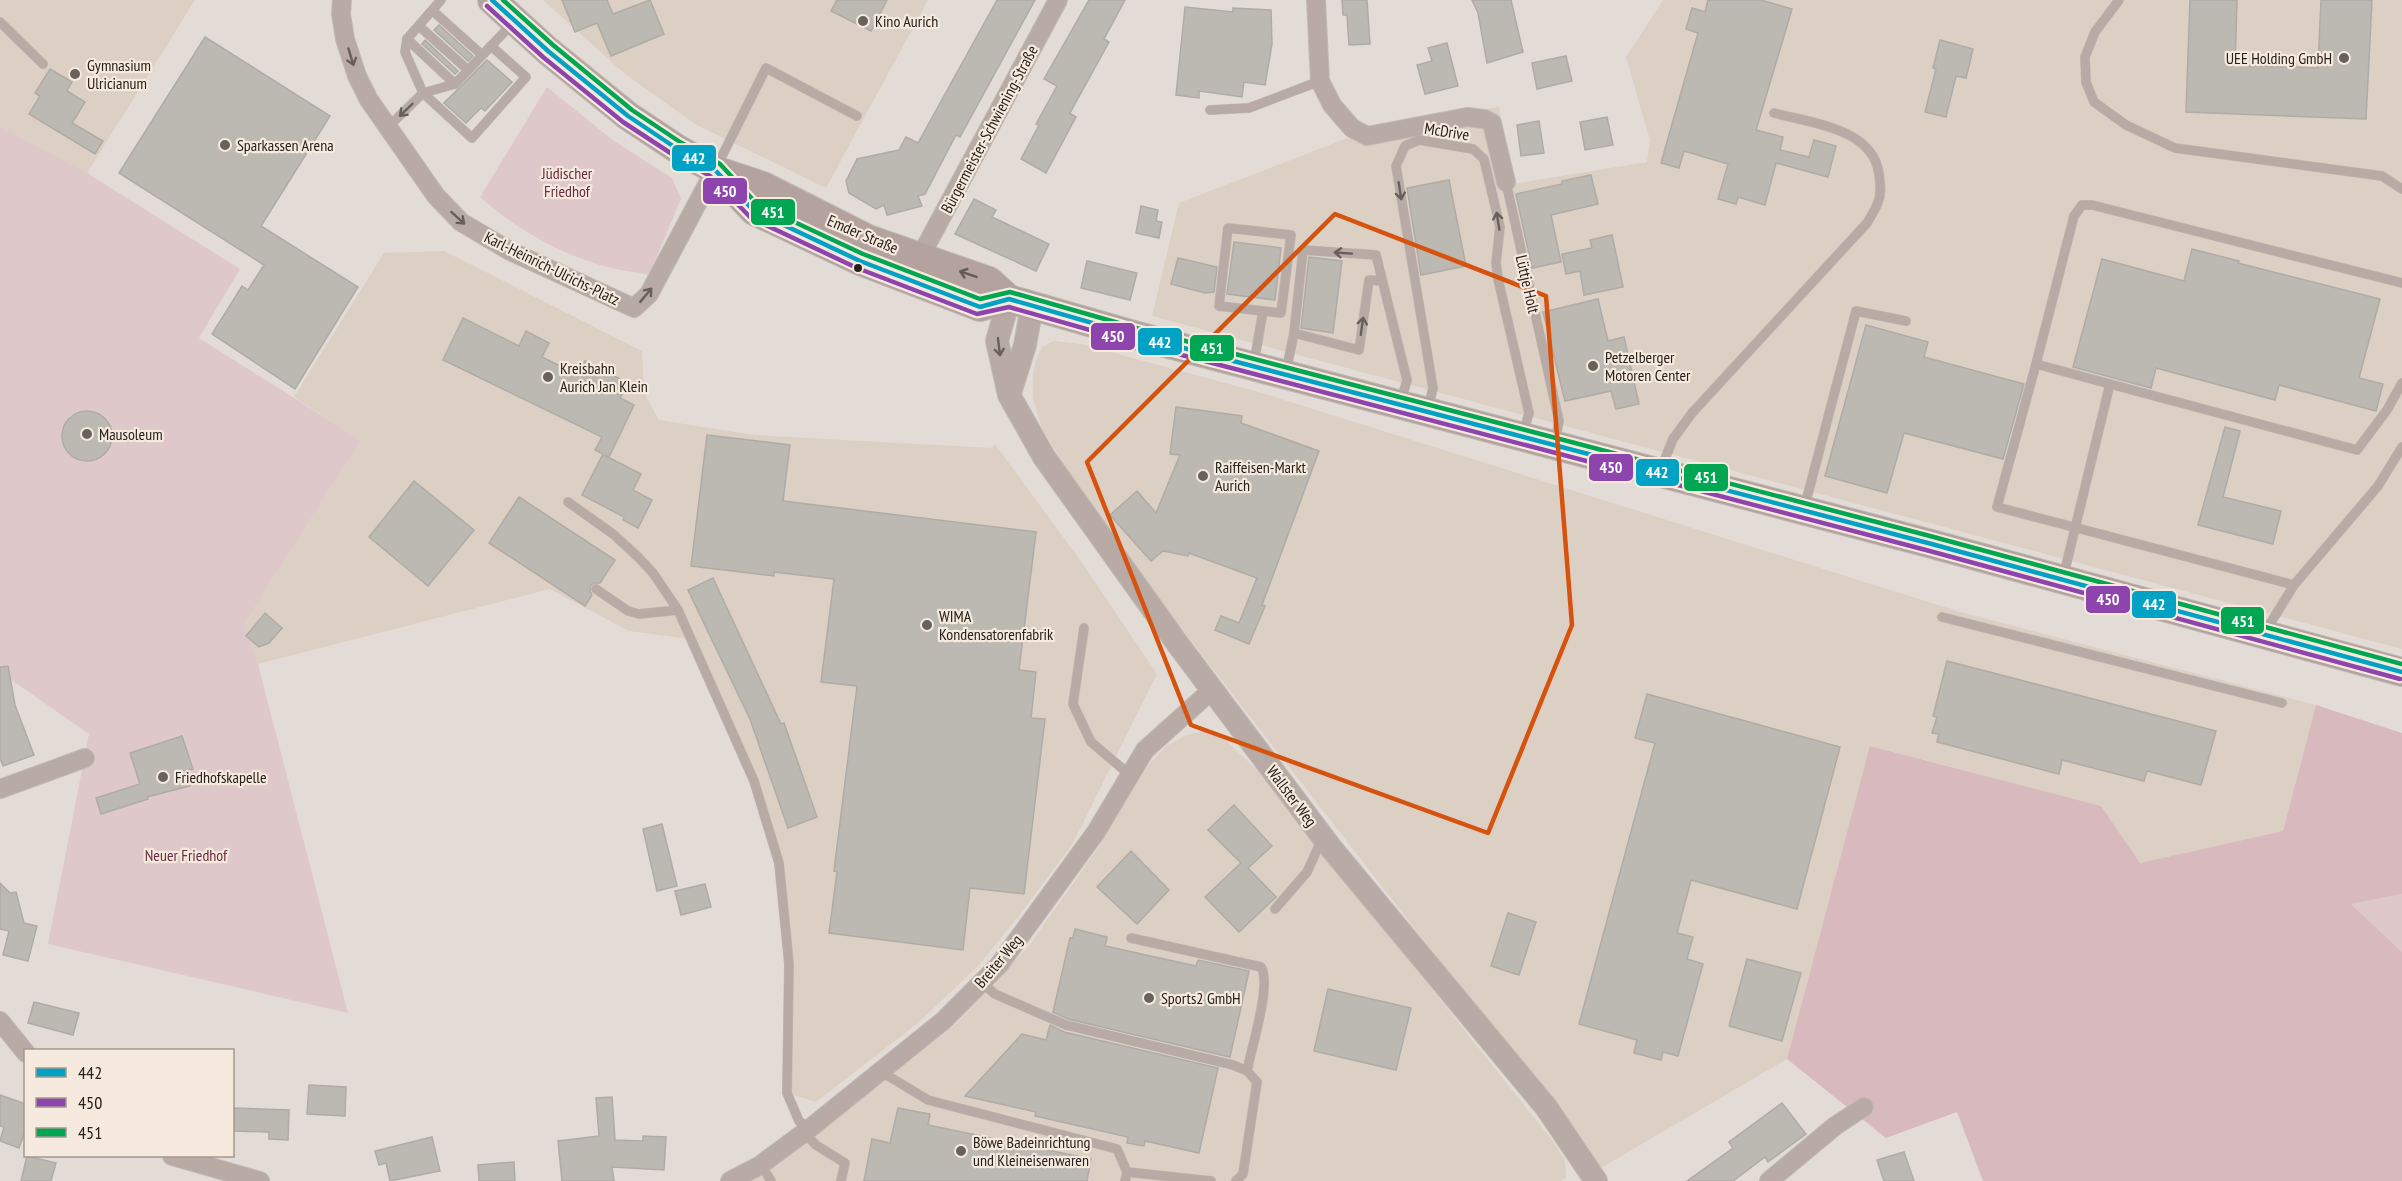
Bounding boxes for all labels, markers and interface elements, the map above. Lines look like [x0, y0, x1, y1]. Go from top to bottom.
place label: Kino Aurich [875, 11, 938, 31]
marker: Kino Aurich [856, 14, 870, 28]
street label: Bürgermeister-Schwiening-Straße [936, 42, 1042, 216]
one-way arrow [346, 47, 357, 66]
place label: UEE Holding GmbH [2226, 48, 2332, 68]
marker: UEE Holding GmbH [2337, 51, 2351, 65]
place label: Gymnasium Ulricianum [87, 55, 151, 93]
marker: Gymnasium Ulricianum [68, 67, 82, 81]
one-way arrow [398, 103, 413, 117]
street label: McDrive [1423, 118, 1471, 144]
place label: Sparkassen Arena [237, 135, 334, 155]
marker: Sparkassen Arena [218, 138, 232, 152]
line badge: 442 [671, 144, 717, 172]
text: 442 [683, 148, 705, 168]
park label: Jüdischer Friedhof [541, 163, 593, 201]
line badge: 450 [702, 177, 748, 205]
one-way arrow [1395, 180, 1406, 200]
text: 450 [714, 181, 737, 201]
line badge: 451 [750, 198, 796, 226]
text: 451 [762, 202, 784, 222]
street label: Emder Straße [825, 210, 901, 258]
one-way arrow [450, 211, 465, 225]
one-way arrow [1492, 212, 1503, 231]
street label: Karl-Heinrich-Ulrichs-Platz [481, 227, 623, 310]
one-way arrow [1334, 247, 1354, 258]
street label: Lüttje Holt [1512, 253, 1545, 316]
unlabelled marker [852, 262, 864, 274]
one-way arrow [959, 268, 978, 279]
one-way arrow [639, 287, 652, 303]
one-way arrow [1357, 316, 1368, 336]
line badge: 450 [1090, 322, 1136, 351]
text: 450 [1102, 326, 1125, 346]
line badge: 442 [1137, 327, 1183, 356]
text: 442 [1149, 332, 1171, 352]
line badge: 451 [1189, 334, 1235, 362]
one-way arrow [994, 337, 1005, 356]
text: 451 [1201, 338, 1223, 358]
place label: Petzelberger Motoren Center [1605, 347, 1691, 385]
place label: Kreisbahn Aurich Jan Klein [560, 358, 648, 396]
marker: Petzelberger Motoren Center [1586, 359, 1600, 373]
marker: Kreisbahn Aurich Jan Klein [541, 370, 555, 384]
place label: Mausoleum [99, 424, 163, 444]
marker: Mausoleum [80, 427, 94, 441]
line badge: 450 [1588, 453, 1634, 482]
place label: Raiffeisen-Markt Aurich [1215, 457, 1307, 495]
text: 450 [1600, 457, 1623, 477]
line badge: 442 [1635, 458, 1680, 487]
text: 442 [1646, 462, 1668, 482]
line badge: 451 [1683, 463, 1729, 492]
text: 451 [1695, 467, 1717, 487]
marker: Raiffeisen-Markt Aurich [1196, 469, 1210, 483]
line badge: 450 [2085, 585, 2131, 614]
text: 450 [2097, 589, 2120, 609]
line badge: 442 [2131, 590, 2177, 619]
text: 442 [2143, 594, 2165, 614]
place label: WIMA Kondensatorenfabrik [939, 606, 1054, 644]
line badge: 451 [2220, 606, 2265, 635]
text: 451 [2232, 611, 2254, 631]
marker: WIMA Kondensatorenfabrik [920, 618, 934, 632]
street label: Wallster Weg [1263, 761, 1321, 831]
place label: Friedhofskapelle [175, 767, 267, 787]
marker: Friedhofskapelle [156, 770, 170, 784]
park label: Neuer Friedhof [145, 845, 228, 865]
street label: Breiter Weg [970, 930, 1026, 992]
place label: Sports2 GmbH [1161, 988, 1241, 1008]
marker: Sports2 GmbH [1142, 991, 1156, 1005]
legend [24, 1049, 234, 1157]
text: 442 [78, 1061, 102, 1084]
text: 450 [78, 1091, 102, 1114]
text: 451 [78, 1121, 102, 1144]
place label: Böwe Badeinrichtung und Kleineisenwaren [973, 1132, 1090, 1170]
marker: Böwe Badeinrichtung und Kleineisenwaren [954, 1144, 968, 1158]

